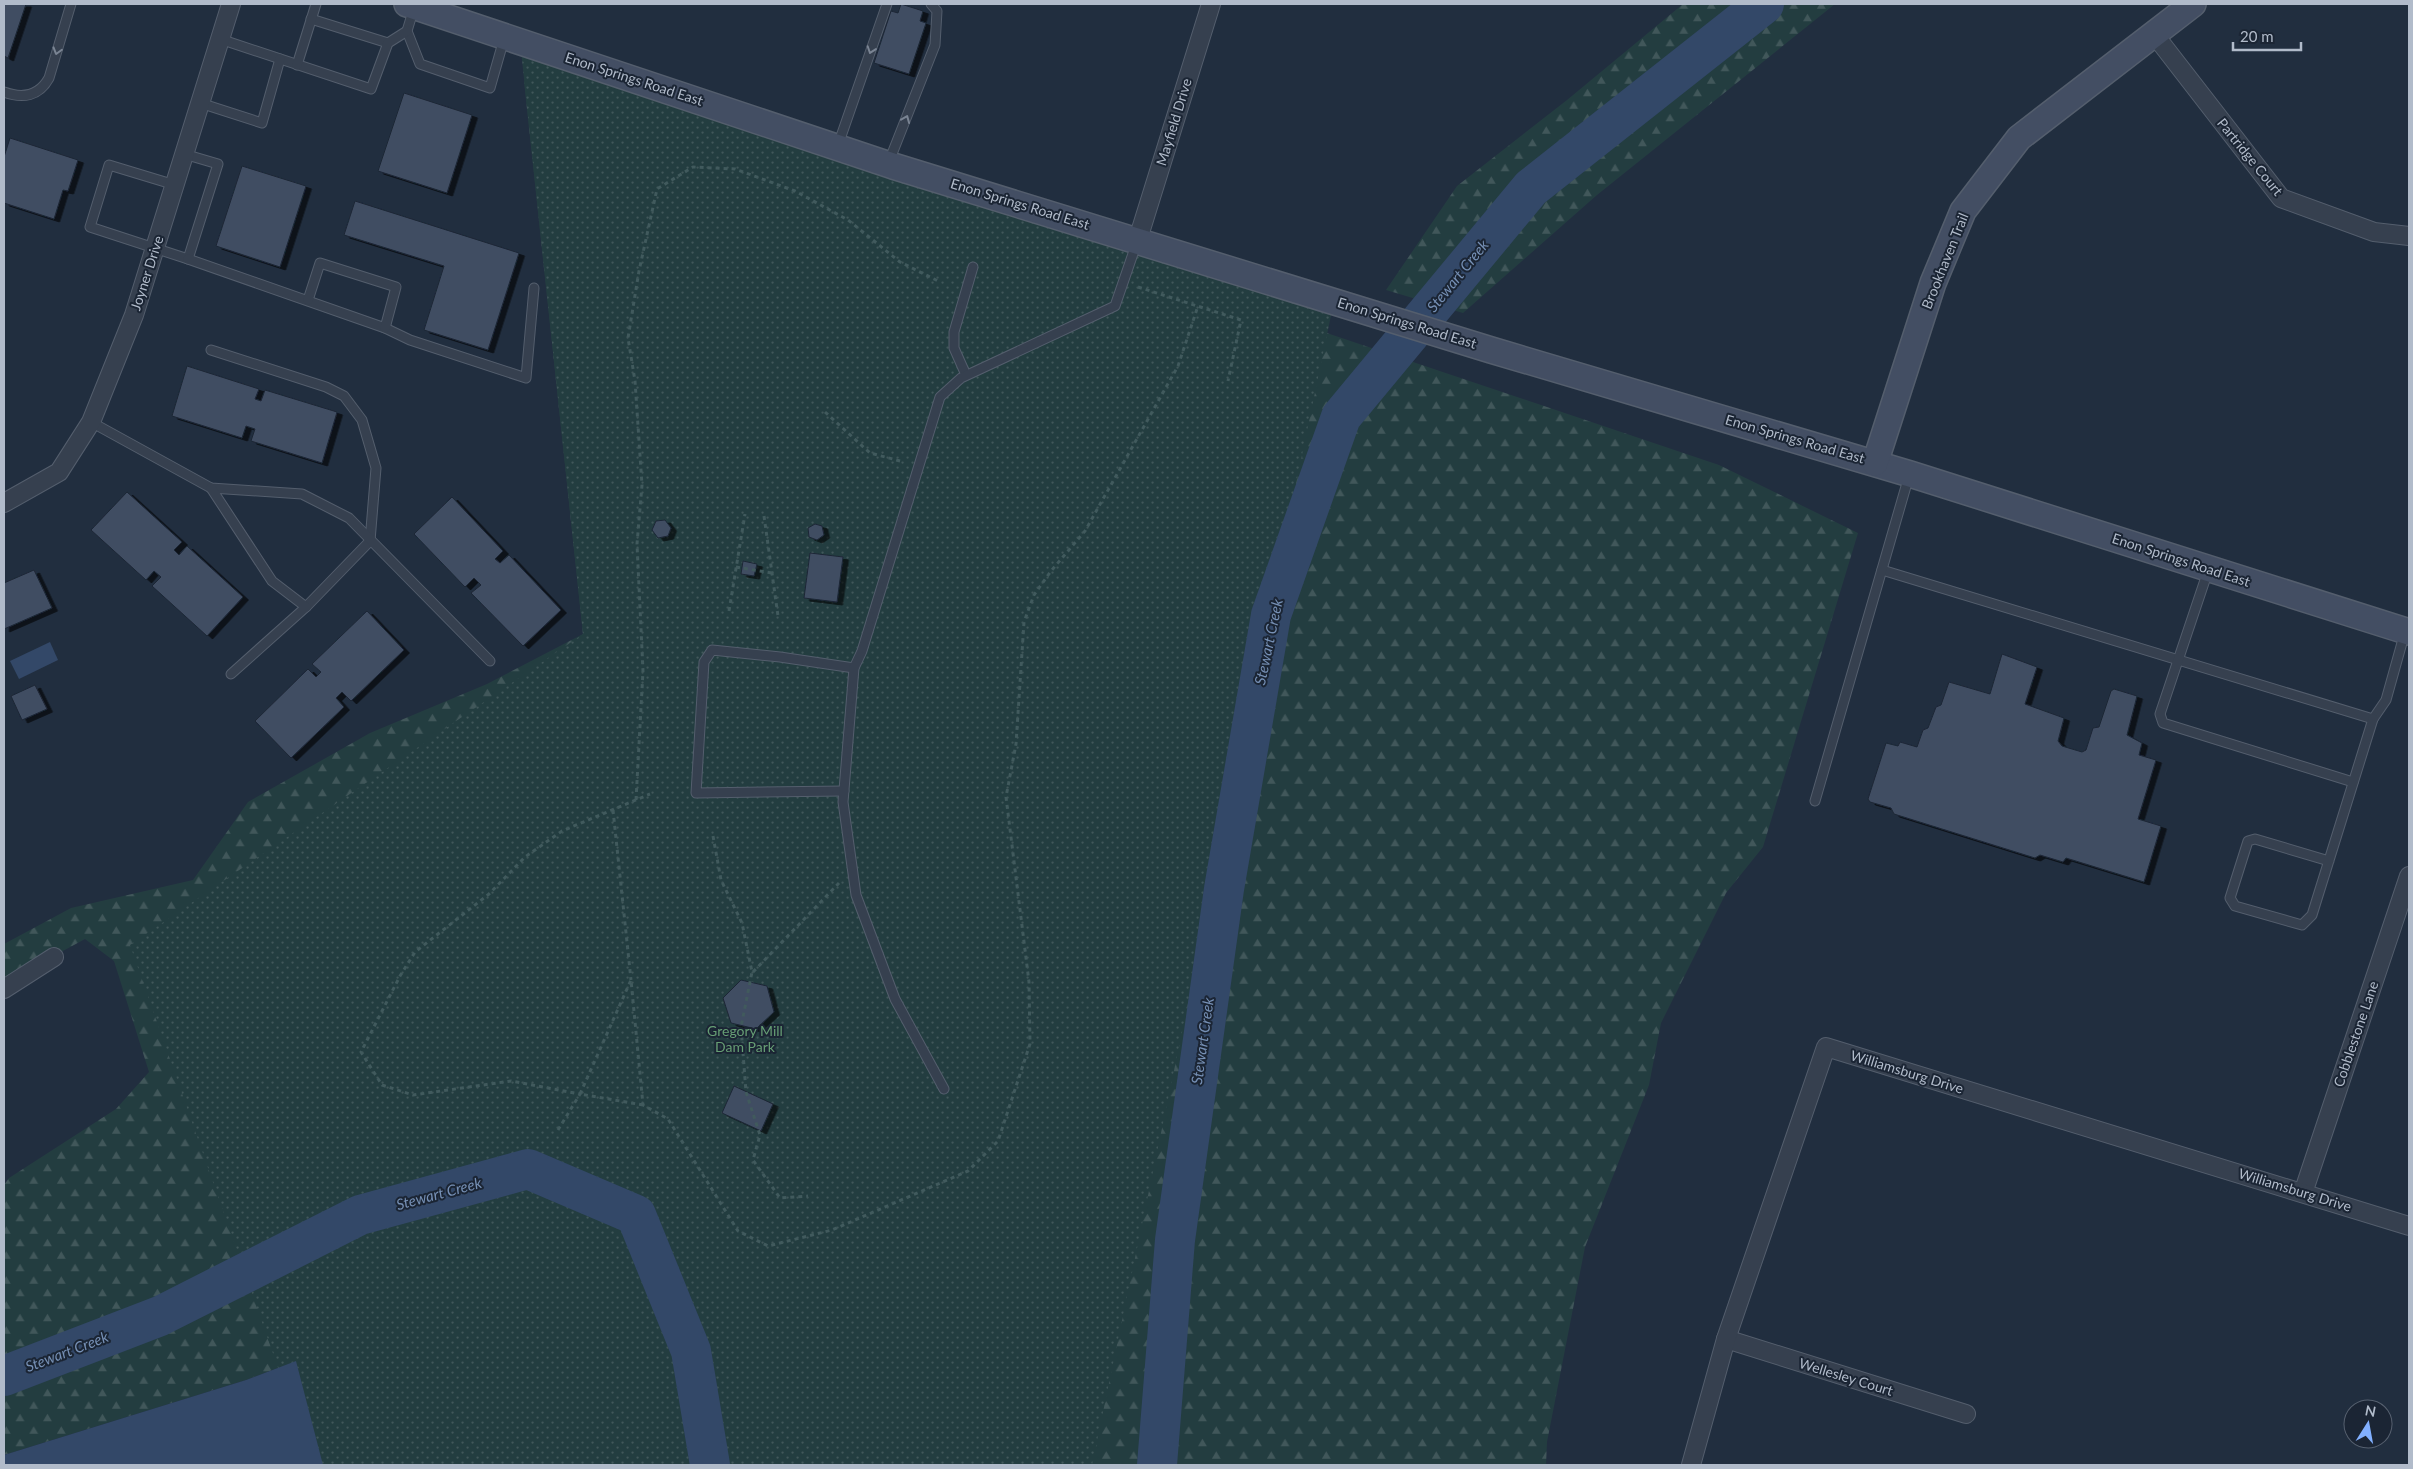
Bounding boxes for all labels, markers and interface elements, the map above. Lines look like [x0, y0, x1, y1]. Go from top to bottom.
scale bar [2233, 20, 2300, 52]
text: 20 m [2240, 27, 2274, 45]
one-way arrow [867, 45, 877, 54]
one-way arrow [53, 46, 63, 54]
street label: Enon Springs Road East [563, 48, 705, 109]
street label: Mayfield Drive [1152, 76, 1195, 168]
one-way arrow [900, 115, 910, 123]
street label: Partridge Court [2214, 115, 2287, 199]
street label: Enon Springs Road East [949, 174, 1092, 233]
street label: Brookhaven Trail [1918, 210, 1972, 311]
street label: Joyner Drive [126, 233, 167, 312]
water label: Stewart Creek [1423, 235, 1492, 315]
street label: Enon Springs Road East [1336, 293, 1479, 352]
street label: Enon Springs Road East [1723, 410, 1867, 467]
street label: Enon Springs Road East [2110, 529, 2252, 590]
water label: Stewart Creek [1250, 596, 1286, 686]
street label: Cobblestone Lane [2329, 979, 2382, 1089]
water label: Stewart Creek [1187, 995, 1217, 1085]
park label: Gregory Mill Dam Park [707, 1022, 783, 1055]
street label: Williamsburg Drive [1849, 1046, 1966, 1097]
street label: Williamsburg Drive [2237, 1164, 2354, 1215]
water label: Stewart Creek [394, 1173, 484, 1213]
water label: Stewart Creek [23, 1327, 112, 1375]
street label: Wellesley Court [1797, 1354, 1895, 1399]
north arrow [2343, 1399, 2393, 1449]
text: N [2364, 1401, 2377, 1420]

